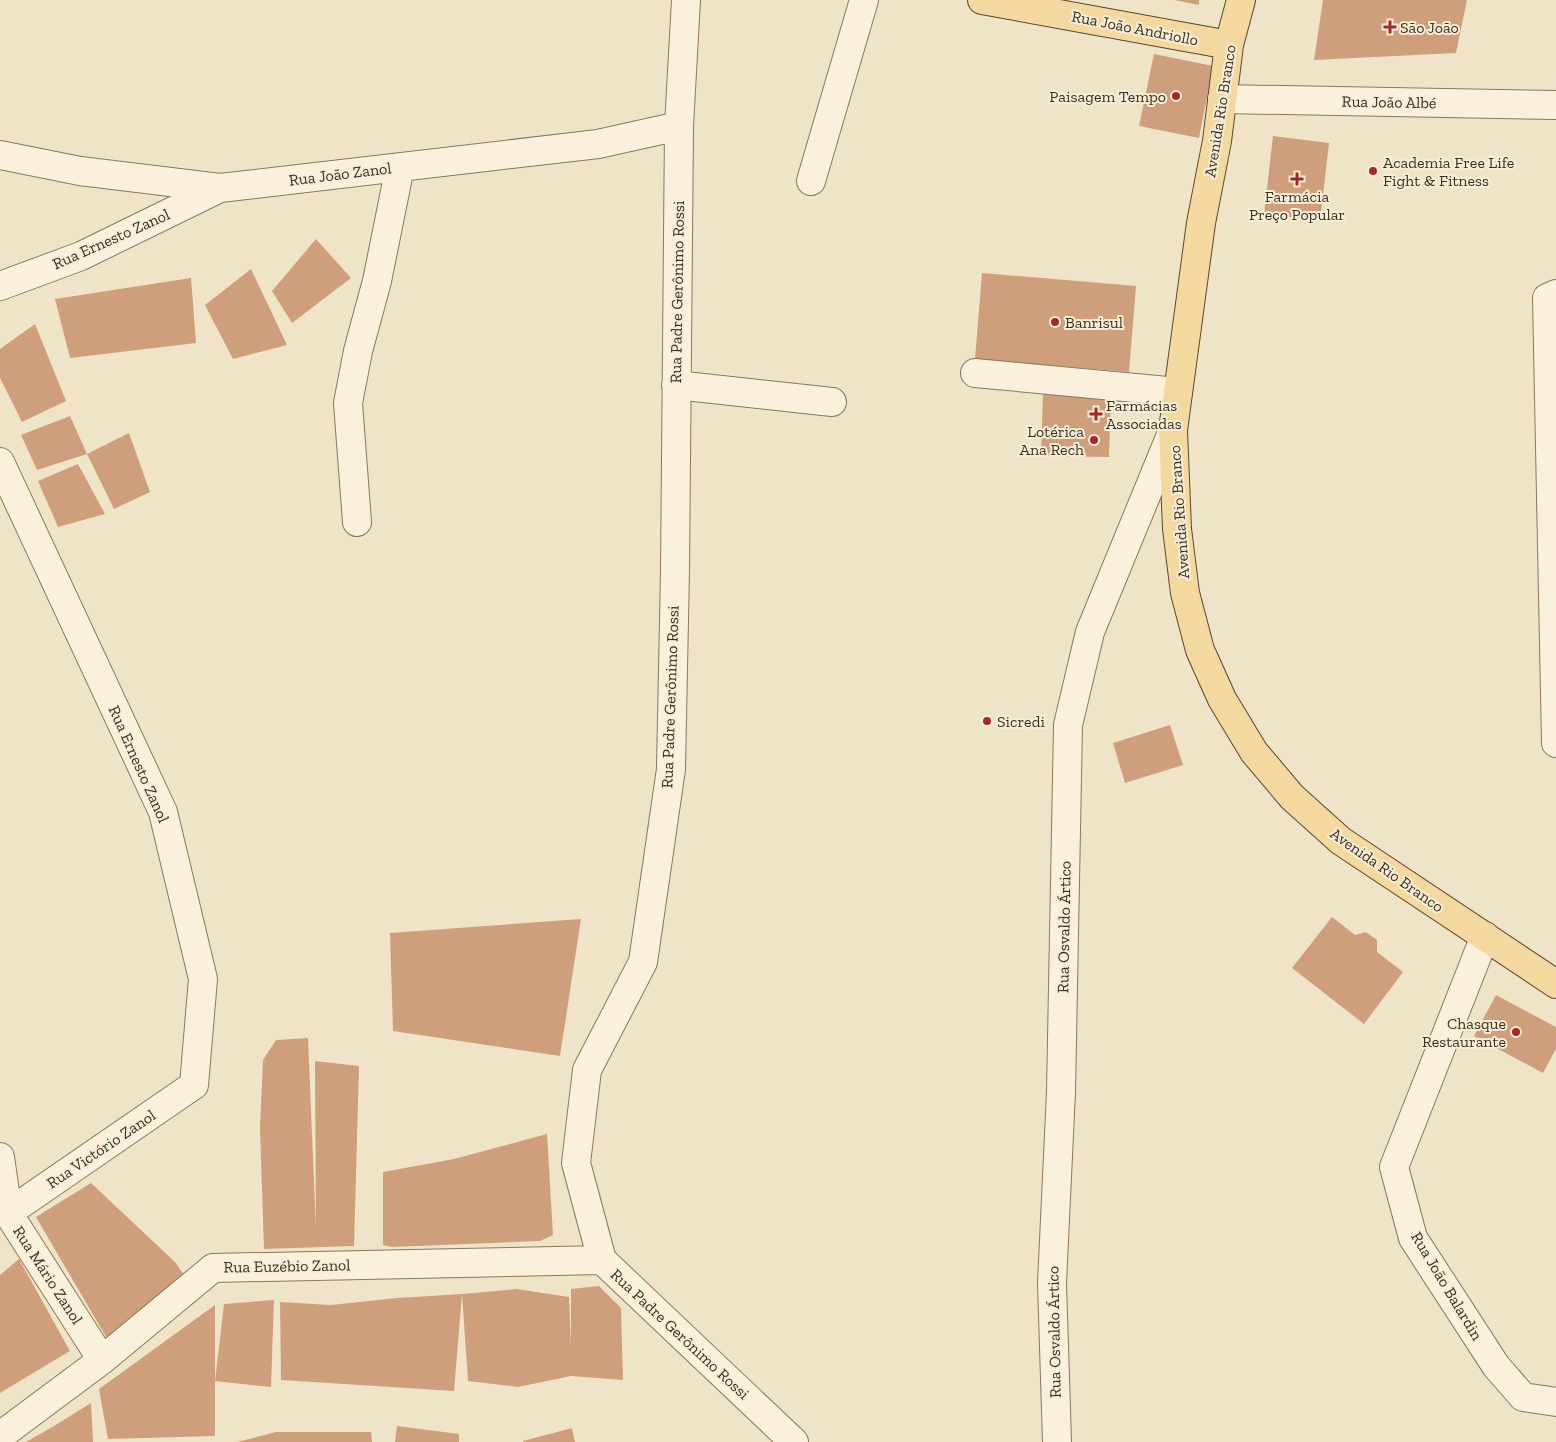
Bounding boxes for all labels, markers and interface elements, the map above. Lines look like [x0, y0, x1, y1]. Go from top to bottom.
street label: Rua João Andriollo [1070, 6, 1200, 50]
place label: São João [1400, 18, 1459, 37]
marker: São João [1384, 21, 1396, 33]
street label: Avenida Rio Branco [1200, 43, 1240, 179]
place label: Paisagem Tempo [1049, 87, 1166, 106]
marker: Paisagem Tempo [1170, 90, 1182, 102]
street label: Rua João Albé [1341, 92, 1437, 112]
place label: Academia Free Life Fight & Fitness [1383, 153, 1514, 190]
street label: Rua João Zanol [288, 158, 392, 190]
marker: Academia Free Life Fight & Fitness [1367, 165, 1379, 177]
marker: Farmácia Preço Popular [1291, 173, 1303, 185]
place label: Farmácia Preço Popular [1249, 187, 1345, 224]
street label: Rua Padre Gerônimo Rossi [666, 200, 688, 384]
street label: Rua Ernesto Zanol [49, 205, 173, 273]
place label: Banrisul [1065, 313, 1123, 332]
marker: Banrisul [1049, 316, 1061, 328]
place label: Farmácias Associadas [1106, 396, 1182, 433]
marker: Farmácias Associadas [1090, 408, 1102, 420]
place label: Lotérica Ana Rech [1020, 422, 1084, 459]
marker: Lotérica Ana Rech [1088, 434, 1100, 446]
street label: Avenida Rio Branco [1165, 445, 1193, 579]
street label: Rua Padre Gerônimo Rossi [657, 605, 683, 789]
street label: Rua Ernesto Zanol [105, 702, 173, 826]
place label: Sicredi [997, 712, 1045, 731]
marker: Sicredi [981, 715, 993, 727]
street label: Avenida Rio Branco [1327, 824, 1447, 916]
street label: Rua Osvaldo Ártico [1053, 861, 1075, 993]
place label: Chasque Restaurante [1422, 1014, 1506, 1051]
marker: Chasque Restaurante [1510, 1026, 1522, 1038]
street label: Rua Victório Zanol [43, 1106, 159, 1192]
street label: Rua Mário Zanol [9, 1222, 87, 1328]
street label: Rua João Balardin [1407, 1228, 1487, 1344]
street label: Rua Euzébio Zanol [223, 1255, 351, 1277]
street label: Rua Padre Gerônimo Rossi [607, 1265, 754, 1404]
street label: Rua Osvaldo Ártico [1043, 1266, 1065, 1398]

